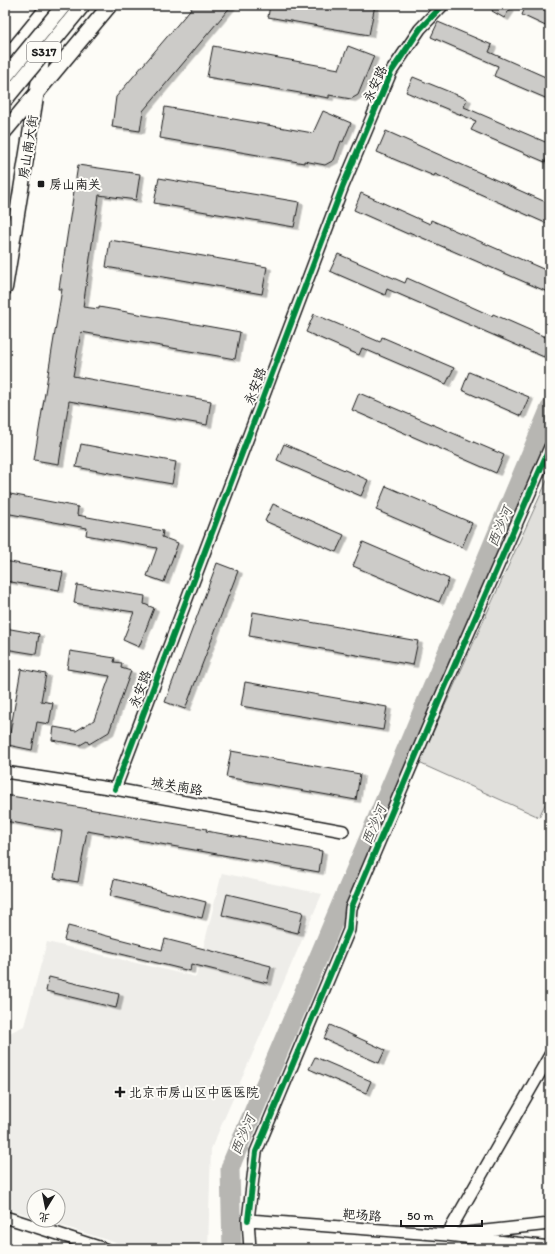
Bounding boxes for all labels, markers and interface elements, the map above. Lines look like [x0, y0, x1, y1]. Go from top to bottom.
road number: S317 [27, 42, 61, 62]
street label: 永安路 [360, 63, 390, 105]
street label: 房山南大街 [16, 114, 40, 180]
place label: 房山南关 [49, 177, 101, 192]
marker: 房山南关 [36, 179, 46, 189]
street label: 永安路 [241, 365, 269, 407]
water label: 西沙河 [484, 503, 517, 550]
street label: 永安路 [126, 668, 154, 710]
street label: 城关南路 [150, 774, 204, 798]
water label: 西沙河 [358, 801, 391, 848]
place label: 北京市房山区中医医院 [129, 1085, 259, 1100]
marker: 北京市房山区中医医院 [114, 1086, 126, 1098]
water label: 西沙河 [227, 1111, 260, 1158]
north arrow [26, 1188, 66, 1228]
scale bar [401, 1202, 482, 1228]
street label: 靶场路 [342, 1206, 382, 1224]
text: 50 m [407, 1209, 433, 1223]
text: 北 [38, 1210, 51, 1225]

